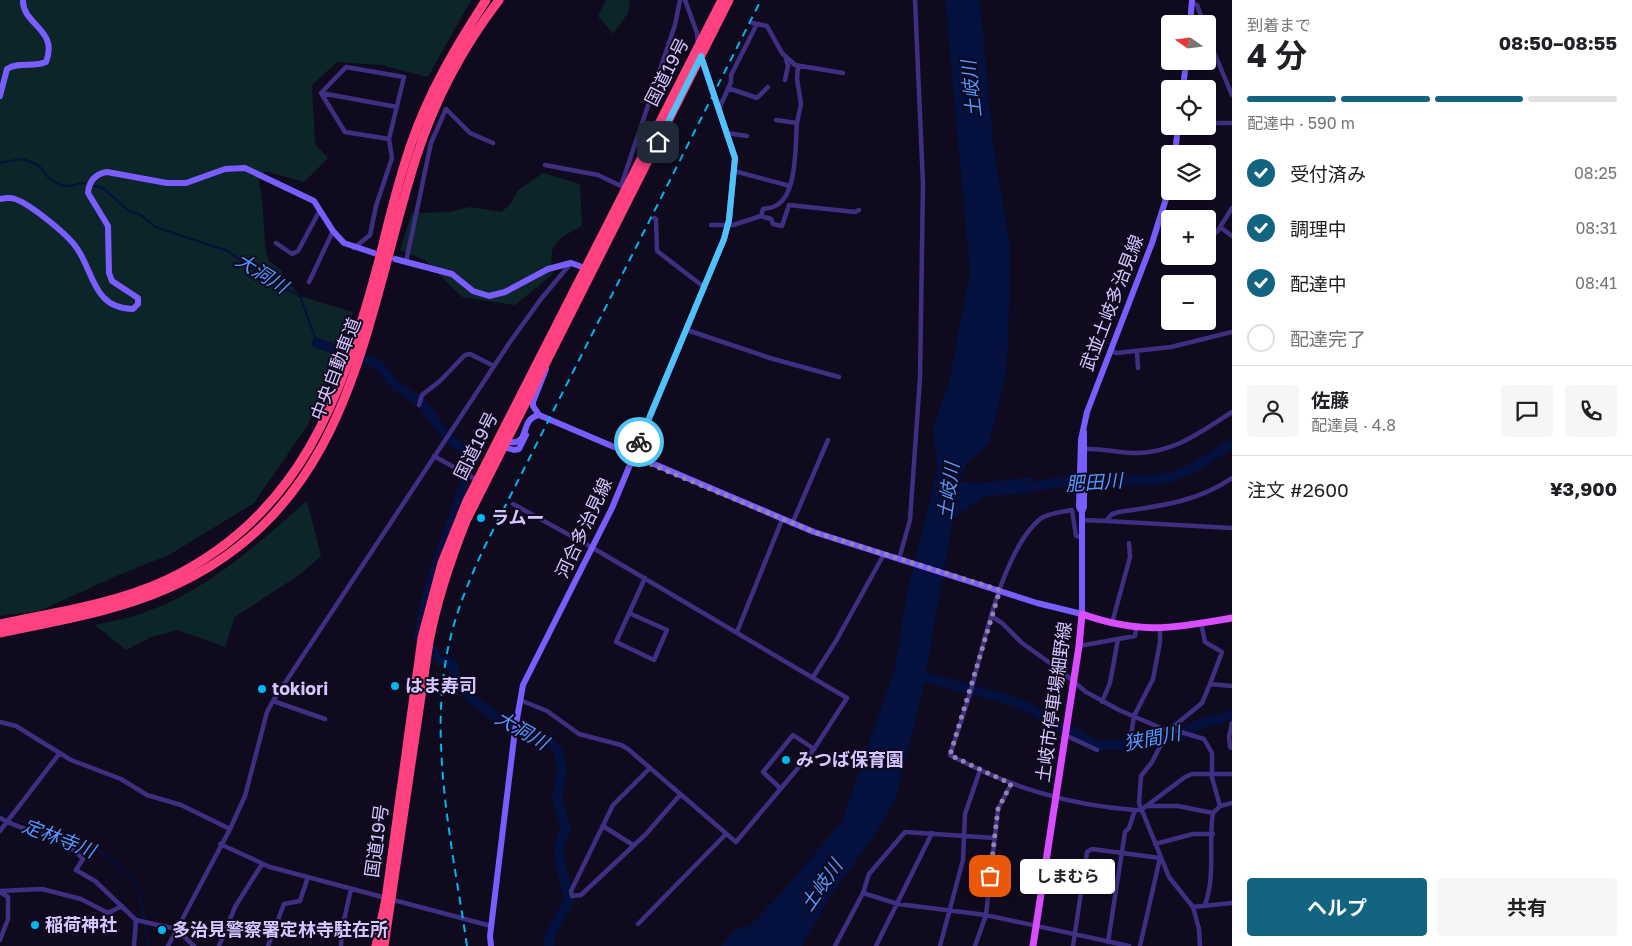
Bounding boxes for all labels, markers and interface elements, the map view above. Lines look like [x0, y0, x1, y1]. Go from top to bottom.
north arrow [1161, 15, 1216, 70]
map controls [1161, 15, 1216, 330]
text: 到着まで [1247, 15, 1311, 35]
text: 08:50–08:55 [1499, 31, 1617, 54]
street label: 国道19号 [640, 34, 693, 109]
text: 4 分 [1247, 36, 1307, 74]
water label: 土岐川 [956, 58, 985, 119]
button: locate [1161, 80, 1216, 135]
text: 配達中 · 590 m [1247, 113, 1355, 133]
pin [637, 121, 679, 163]
icon: home [644, 128, 672, 156]
button: layers [1161, 145, 1216, 200]
icon: check [1247, 159, 1275, 187]
text: 受付済み [1290, 162, 1366, 185]
text: 08:25 [1574, 163, 1617, 183]
button: + [1161, 210, 1216, 265]
icon: check [1247, 214, 1275, 242]
text: 調理中 [1290, 217, 1347, 240]
text: 08:31 [1575, 218, 1617, 238]
street label: 武並土岐多治見線 [1075, 231, 1147, 374]
water label: 大洞川 [232, 248, 294, 298]
icon: check [1247, 269, 1275, 297]
text: 配達中 [1290, 272, 1347, 295]
text: 08:41 [1575, 273, 1617, 293]
button: − [1161, 275, 1216, 330]
street label: 中央自動車道 [305, 314, 365, 423]
text: 配達完了 [1290, 327, 1366, 350]
button: person [1247, 385, 1299, 437]
button: chat [1501, 385, 1553, 437]
button: phone [1565, 385, 1617, 437]
text: 佐藤 [1311, 388, 1349, 411]
street label: 国道19号 [449, 408, 502, 483]
text: 配達員 · 4.8 [1311, 415, 1396, 435]
courier [614, 417, 664, 467]
icon: bike [625, 428, 653, 456]
water label: 土岐川 [932, 459, 963, 521]
water label: 肥田川 [1065, 468, 1125, 495]
street label: 河合多治見線 [550, 474, 616, 581]
text: ¥3,900 [1550, 477, 1617, 500]
text: 注文 #2600 [1247, 478, 1349, 501]
place label: ラムー [491, 506, 544, 528]
marker: ラムー [475, 512, 487, 524]
street label: 土岐市停車場細野線 [1031, 620, 1075, 784]
place label: はま寿司 [405, 674, 477, 696]
place label: tokiori [272, 677, 328, 699]
marker: はま寿司 [389, 680, 401, 692]
marker: tokiori [256, 683, 268, 695]
water label: 大洞川 [492, 705, 554, 755]
water label: 狭間川 [1122, 720, 1184, 754]
place label: みつば保育園 [796, 748, 904, 770]
marker: みつば保育園 [780, 754, 792, 766]
street label: 国道19号 [360, 803, 392, 879]
water label: 定林寺川 [20, 813, 101, 863]
water label: 土岐川 [795, 853, 848, 915]
pin [969, 855, 1011, 897]
callout: しまむら [1020, 858, 1115, 894]
icon: bag [976, 862, 1004, 890]
text: しまむら [1035, 866, 1100, 886]
button: ヘルプ [1247, 878, 1427, 936]
button: 共有 [1437, 878, 1617, 936]
place label: 稲荷神社 [45, 913, 117, 935]
place label: 多治見警察署定林寺駐在所 [172, 918, 388, 940]
marker: 稲荷神社 [29, 919, 41, 931]
marker: 多治見警察署定林寺駐在所 [156, 924, 168, 936]

